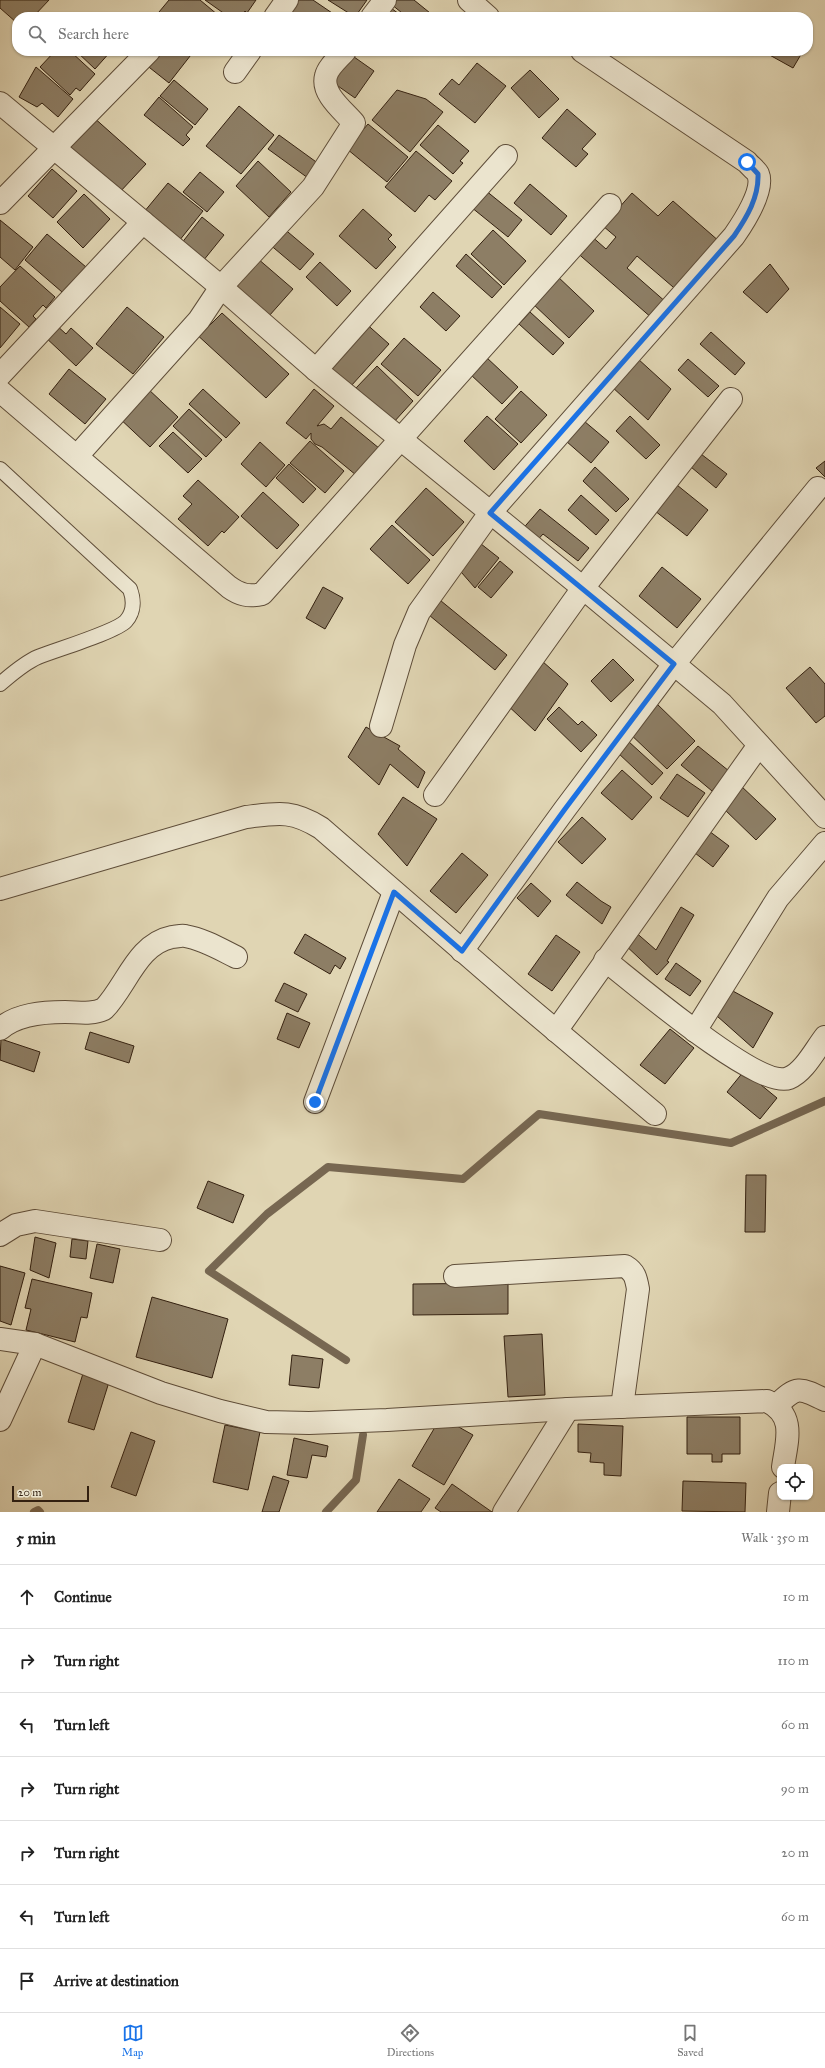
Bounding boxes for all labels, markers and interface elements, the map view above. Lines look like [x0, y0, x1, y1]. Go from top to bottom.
search box [12, 12, 813, 56]
icon: search [26, 23, 48, 45]
text: Search here [58, 25, 129, 43]
route start [738, 153, 756, 171]
route end [306, 1093, 324, 1111]
map controls [777, 1464, 813, 1500]
button: locate [777, 1464, 813, 1500]
scale bar [12, 1484, 89, 1503]
text: 20 m [18, 1486, 41, 1499]
text: 5 min [16, 1528, 56, 1549]
text: Walk · 350 m [741, 1530, 809, 1546]
icon: ahead [16, 1586, 38, 1608]
text: Continue [54, 1588, 112, 1606]
text: 10 m [783, 1589, 809, 1605]
icon: right [16, 1650, 38, 1672]
text: Turn right [54, 1652, 119, 1670]
text: 110 m [777, 1653, 809, 1669]
icon: left [16, 1714, 38, 1736]
text: Turn left [54, 1716, 110, 1734]
text: 60 m [781, 1717, 809, 1733]
icon: right [16, 1778, 38, 1800]
text: Turn right [54, 1780, 119, 1798]
text: 90 m [781, 1781, 809, 1797]
icon: right [16, 1842, 38, 1864]
text: Turn right [54, 1844, 119, 1862]
text: 20 m [781, 1845, 809, 1861]
icon: left [16, 1906, 38, 1928]
text: Turn left [54, 1908, 110, 1926]
text: 60 m [781, 1909, 809, 1925]
icon: arrive [16, 1970, 38, 1992]
text: Arrive at destination [54, 1972, 179, 1990]
tab: Map [122, 2022, 144, 2059]
tab: Directions [387, 2022, 434, 2059]
tab: Saved [677, 2022, 703, 2059]

